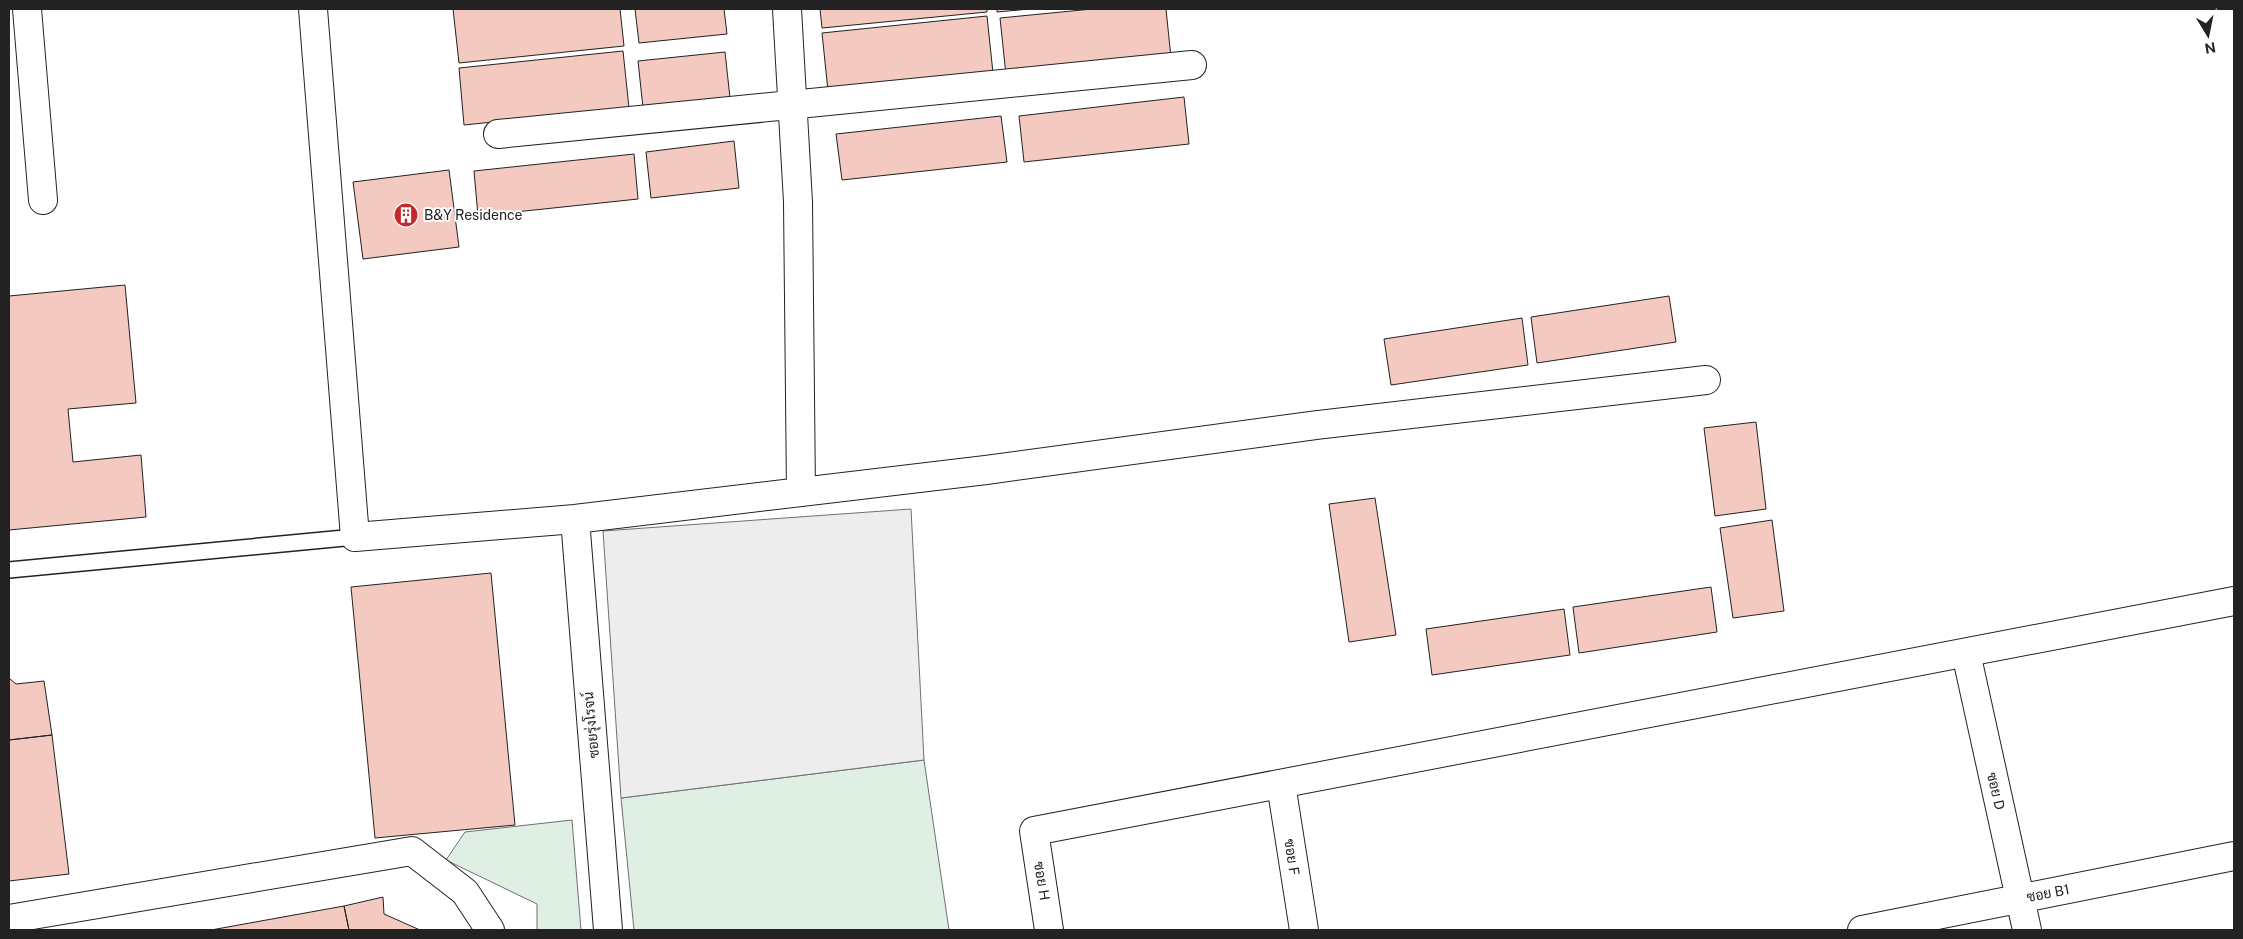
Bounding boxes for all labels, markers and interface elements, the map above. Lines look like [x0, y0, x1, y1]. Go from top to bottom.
north arrow [2183, 10, 2233, 60]
text: N [2203, 39, 2217, 57]
building icon: B&Y Residence [393, 202, 419, 228]
place label: B&Y Residence [424, 207, 523, 223]
street label: ซอยรุ่งโรจน์ [579, 691, 604, 759]
street label: ซอย D [1984, 771, 2008, 811]
street label: ซอย F [1281, 838, 1303, 876]
street label: ซอย H [1031, 860, 1053, 902]
street label: ซอย B1 [2025, 881, 2071, 905]

